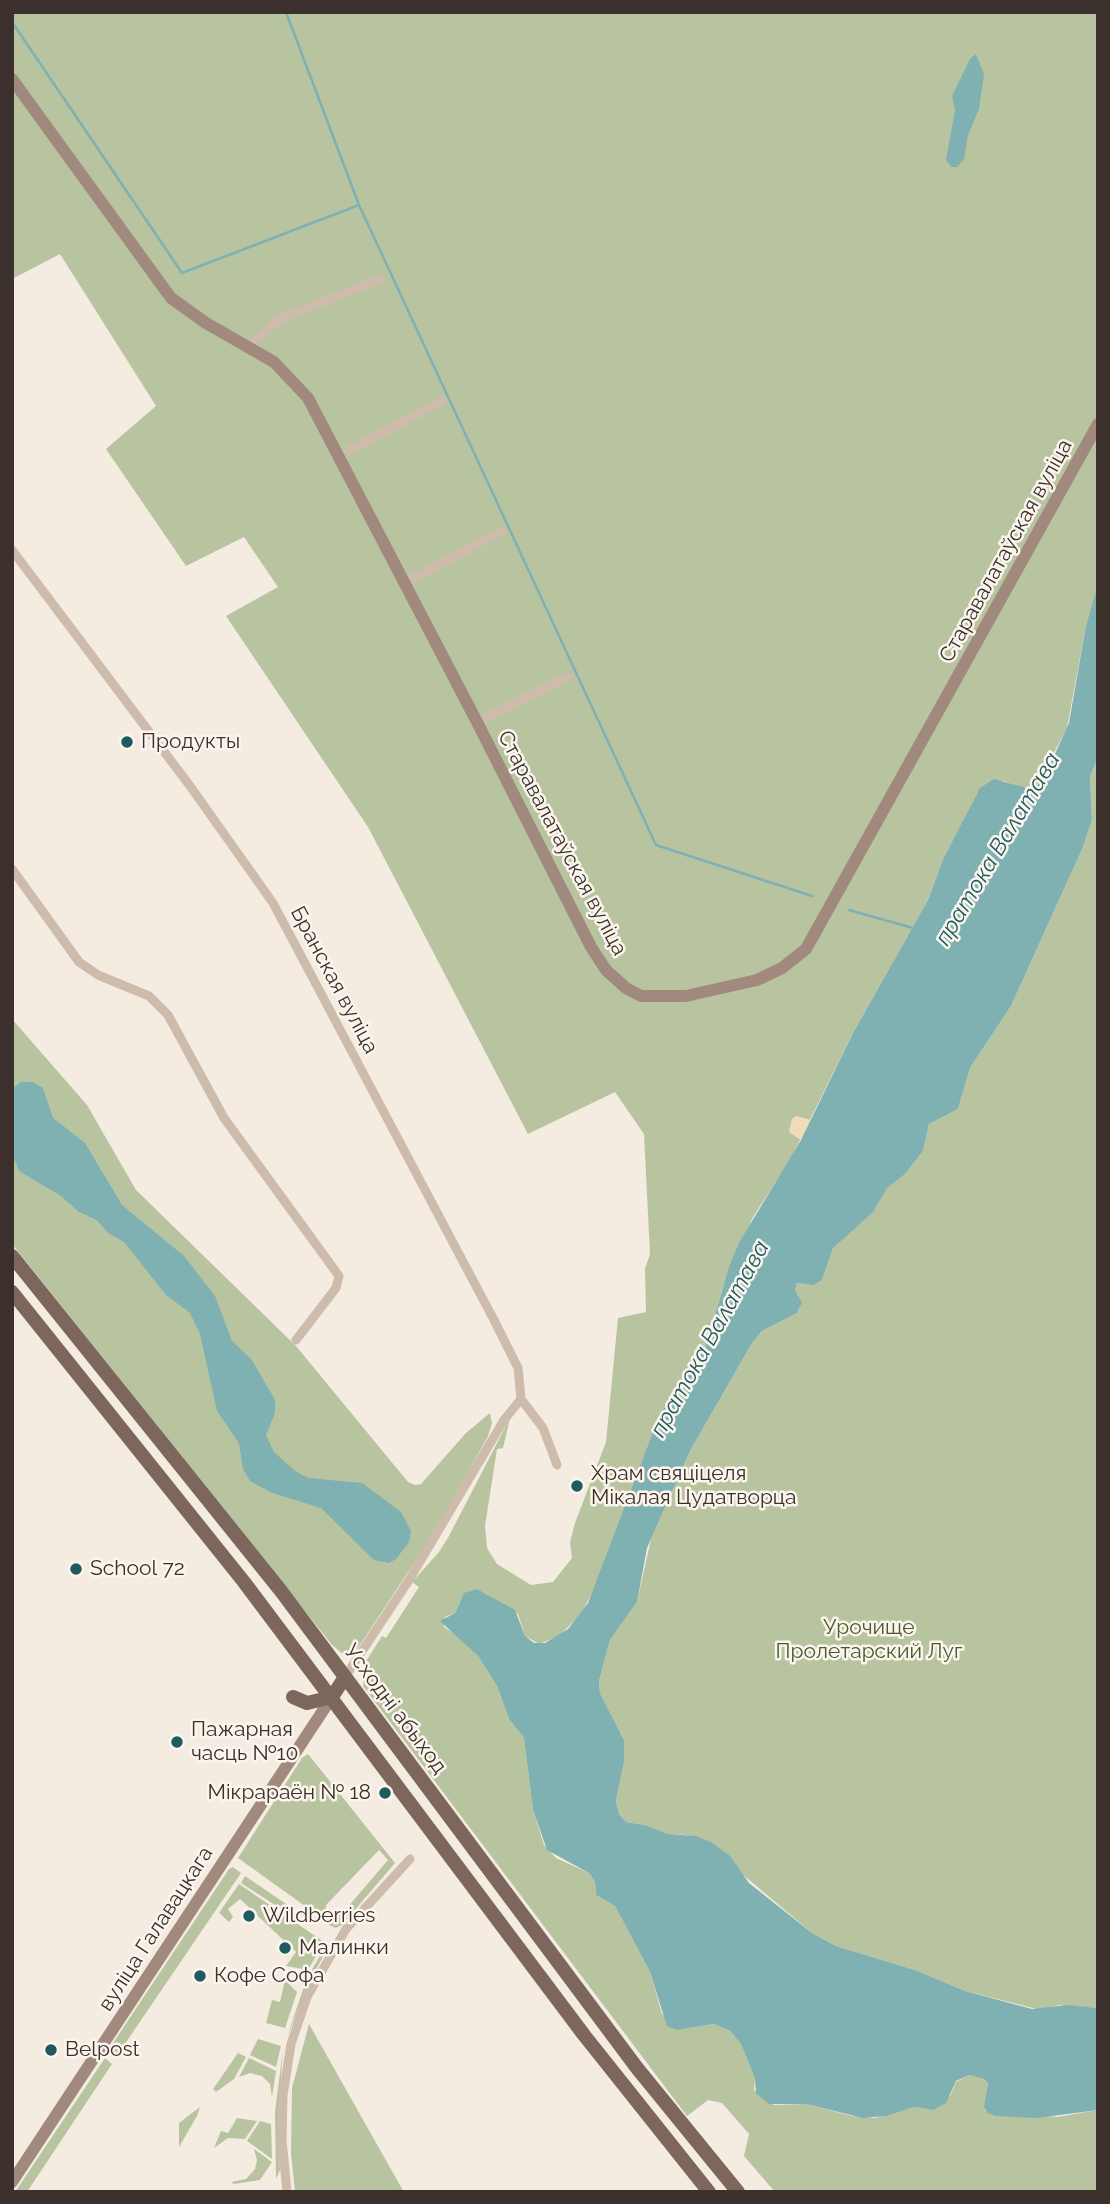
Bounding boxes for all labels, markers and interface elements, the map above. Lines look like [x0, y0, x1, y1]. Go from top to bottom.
street label: Старавалатаўская вуліца [934, 435, 1078, 667]
street label: Старавалатаўская вуліца [492, 726, 632, 960]
place label: Продукты [141, 729, 240, 755]
marker: Продукты [119, 734, 135, 750]
water label: пратока Валатава [929, 747, 1067, 951]
street label: Бранская вуліца [285, 902, 383, 1058]
water label: пратока Валатава [645, 1236, 775, 1442]
place label: Храм свяціцеля Мікалая Цудатворца [591, 1461, 796, 1511]
marker: Храм свяціцеля Мікалая Цудатворца [569, 1478, 585, 1494]
place label: School 72 [90, 1556, 185, 1582]
marker: School 72 [68, 1561, 84, 1577]
park label: Урочище Пролетарский Луг [776, 1615, 962, 1665]
street label: Усходні абыход [338, 1639, 452, 1779]
place label: Пажарная часць №10 [191, 1717, 298, 1767]
marker: Пажарная часць №10 [169, 1734, 185, 1750]
place label: Мікрараён № 18 [208, 1780, 371, 1806]
marker: Мікрараён № 18 [377, 1785, 393, 1801]
street label: вуліца Галавацкага [93, 1842, 219, 2016]
place label: Wildberries [263, 1903, 375, 1929]
marker: Wildberries [241, 1908, 257, 1924]
place label: Малинки [299, 1935, 389, 1961]
marker: Малинки [277, 1940, 293, 1956]
place label: Кофе Софа [214, 1963, 325, 1989]
marker: Кофе Софа [192, 1968, 208, 1984]
place label: Belpost [65, 2037, 140, 2063]
marker: Belpost [43, 2042, 59, 2058]

